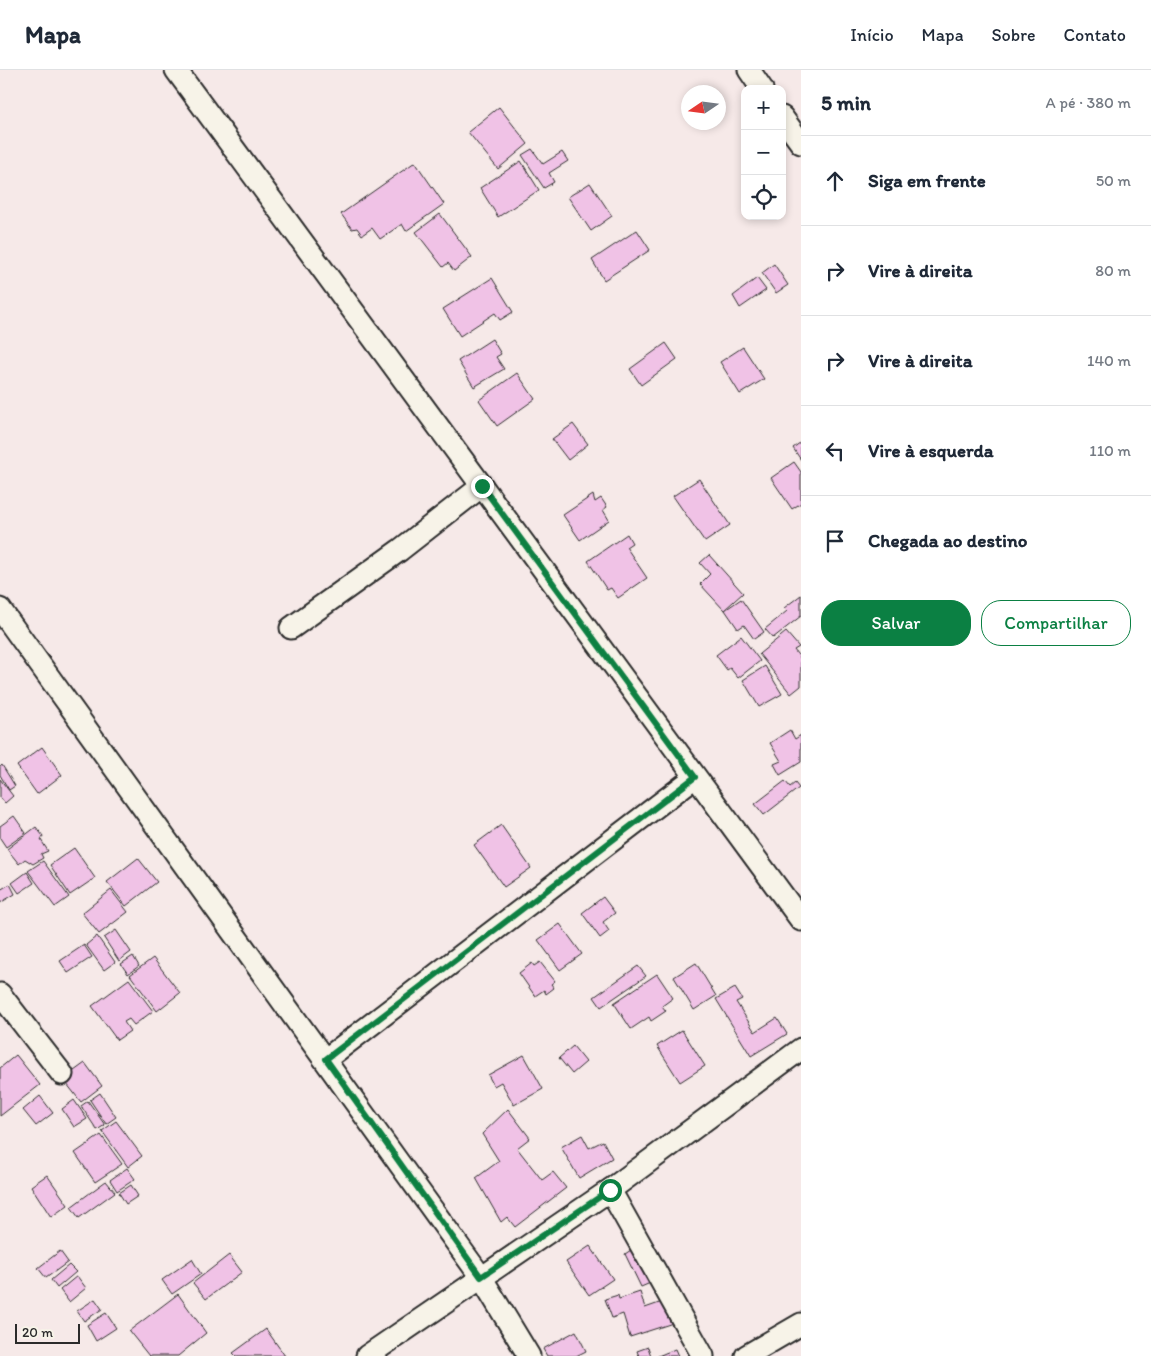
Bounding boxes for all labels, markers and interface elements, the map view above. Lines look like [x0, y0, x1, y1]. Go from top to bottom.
text: Mapa [25, 20, 81, 49]
text: Início [850, 24, 894, 46]
text: Mapa [922, 24, 964, 46]
text: Sobre [992, 24, 1036, 46]
text: Contato [1064, 24, 1126, 46]
north arrow [681, 85, 726, 130]
map controls [741, 85, 786, 220]
button: + [741, 85, 786, 130]
text: 5 min [821, 90, 871, 115]
text: A pé · 380 m [1046, 93, 1131, 112]
button: − [741, 130, 786, 175]
icon: ahead [821, 167, 849, 195]
text: Siga em frente [868, 169, 986, 192]
text: 50 m [1096, 171, 1131, 190]
button: locate [741, 175, 786, 220]
icon: right [821, 257, 849, 285]
text: Vire à direita [868, 259, 973, 282]
text: 80 m [1095, 261, 1131, 280]
icon: right [821, 347, 849, 375]
text: Vire à direita [868, 349, 973, 372]
text: 140 m [1087, 351, 1131, 370]
icon: left [821, 437, 849, 465]
text: Vire à esquerda [868, 439, 994, 462]
text: 110 m [1089, 441, 1131, 460]
route end [471, 475, 494, 498]
icon: arrive [821, 527, 849, 555]
text: Chegada ao destino [868, 529, 1027, 552]
button: Salvar [821, 600, 971, 646]
button: Compartilhar [981, 600, 1131, 646]
route start [599, 1179, 622, 1202]
scale bar [15, 1321, 80, 1344]
text: 20 m [22, 1324, 53, 1341]

